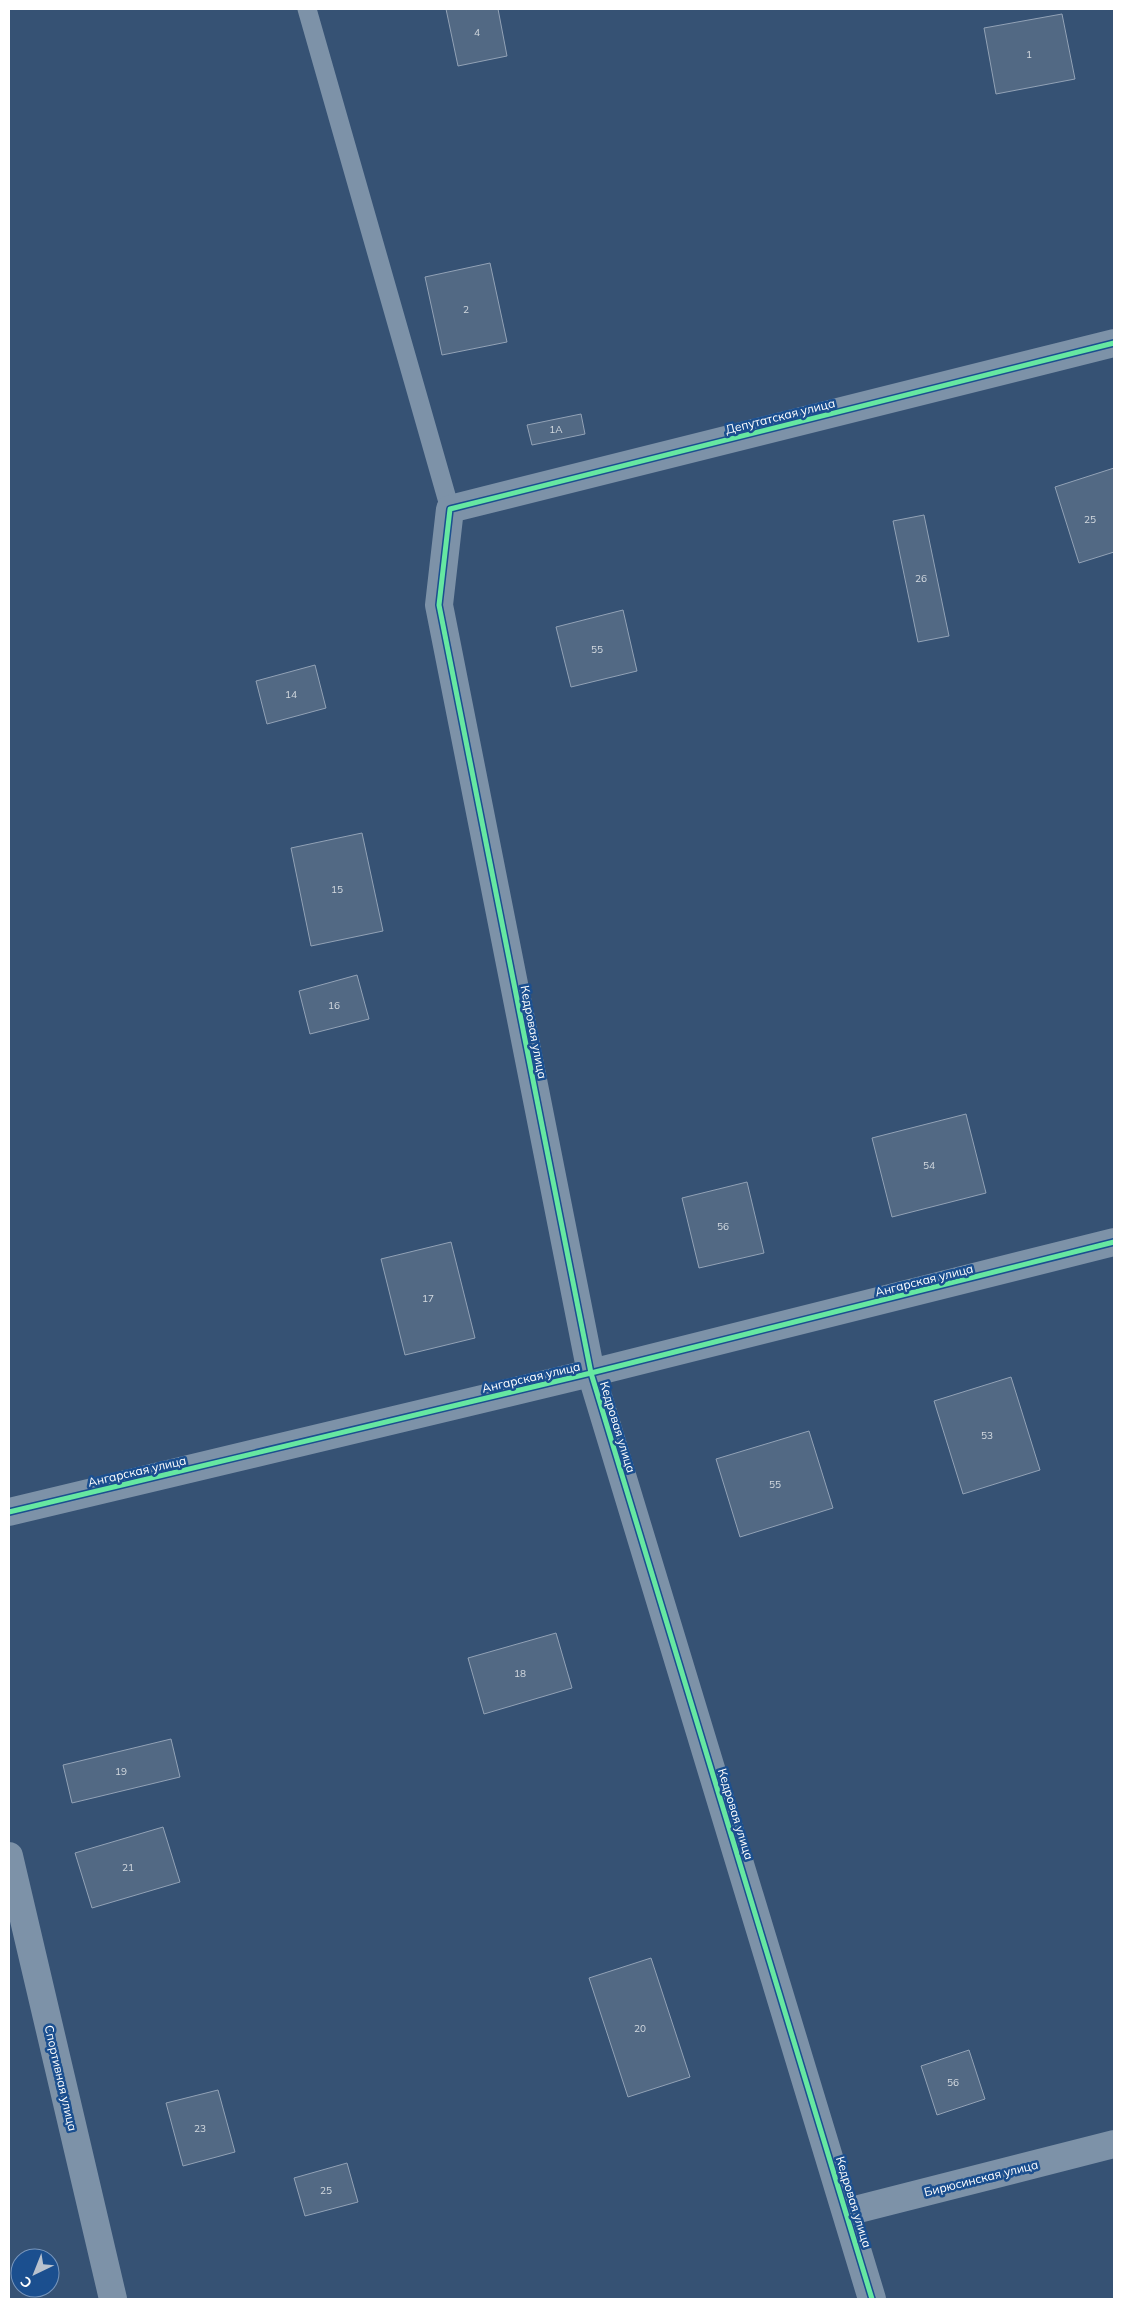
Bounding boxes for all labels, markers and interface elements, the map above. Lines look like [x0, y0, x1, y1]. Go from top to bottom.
house number: 4 [474, 26, 480, 39]
house number: 1 [1026, 48, 1032, 61]
house number: 2 [463, 303, 469, 316]
street label: Депутатская улица [724, 395, 836, 437]
house number: 1А [549, 423, 563, 436]
house number: 25 [1084, 513, 1096, 526]
house number: 26 [915, 572, 927, 585]
house number: 55 [591, 643, 603, 656]
house number: 14 [285, 688, 297, 701]
house number: 15 [331, 883, 343, 896]
street label: Кедровая улица [518, 984, 550, 1080]
house number: 16 [328, 999, 340, 1012]
house number: 54 [923, 1159, 935, 1172]
house number: 56 [717, 1220, 729, 1233]
street label: Ангарская улица [873, 1261, 975, 1299]
house number: 17 [422, 1292, 434, 1305]
street label: Ангарская улица [480, 1358, 582, 1396]
street label: Кедровая улица [597, 1380, 639, 1474]
house number: 53 [981, 1429, 993, 1442]
street label: Ангарская улица [86, 1452, 188, 1490]
house number: 55 [769, 1478, 781, 1491]
house number: 18 [514, 1667, 526, 1680]
house number: 19 [115, 1765, 127, 1778]
street label: Кедровая улица [715, 1767, 757, 1861]
house number: 21 [122, 1861, 134, 1874]
house number: 20 [634, 2022, 646, 2035]
street label: Спортивная улица [42, 2024, 80, 2132]
house number: 56 [947, 2076, 959, 2089]
house number: 23 [194, 2122, 206, 2135]
street label: Кедровая улица [833, 2155, 875, 2249]
street label: Бирюсинская улица [922, 2157, 1040, 2199]
house number: 25 [320, 2184, 332, 2197]
north arrow [10, 2248, 60, 2298]
text: С [16, 2273, 36, 2292]

